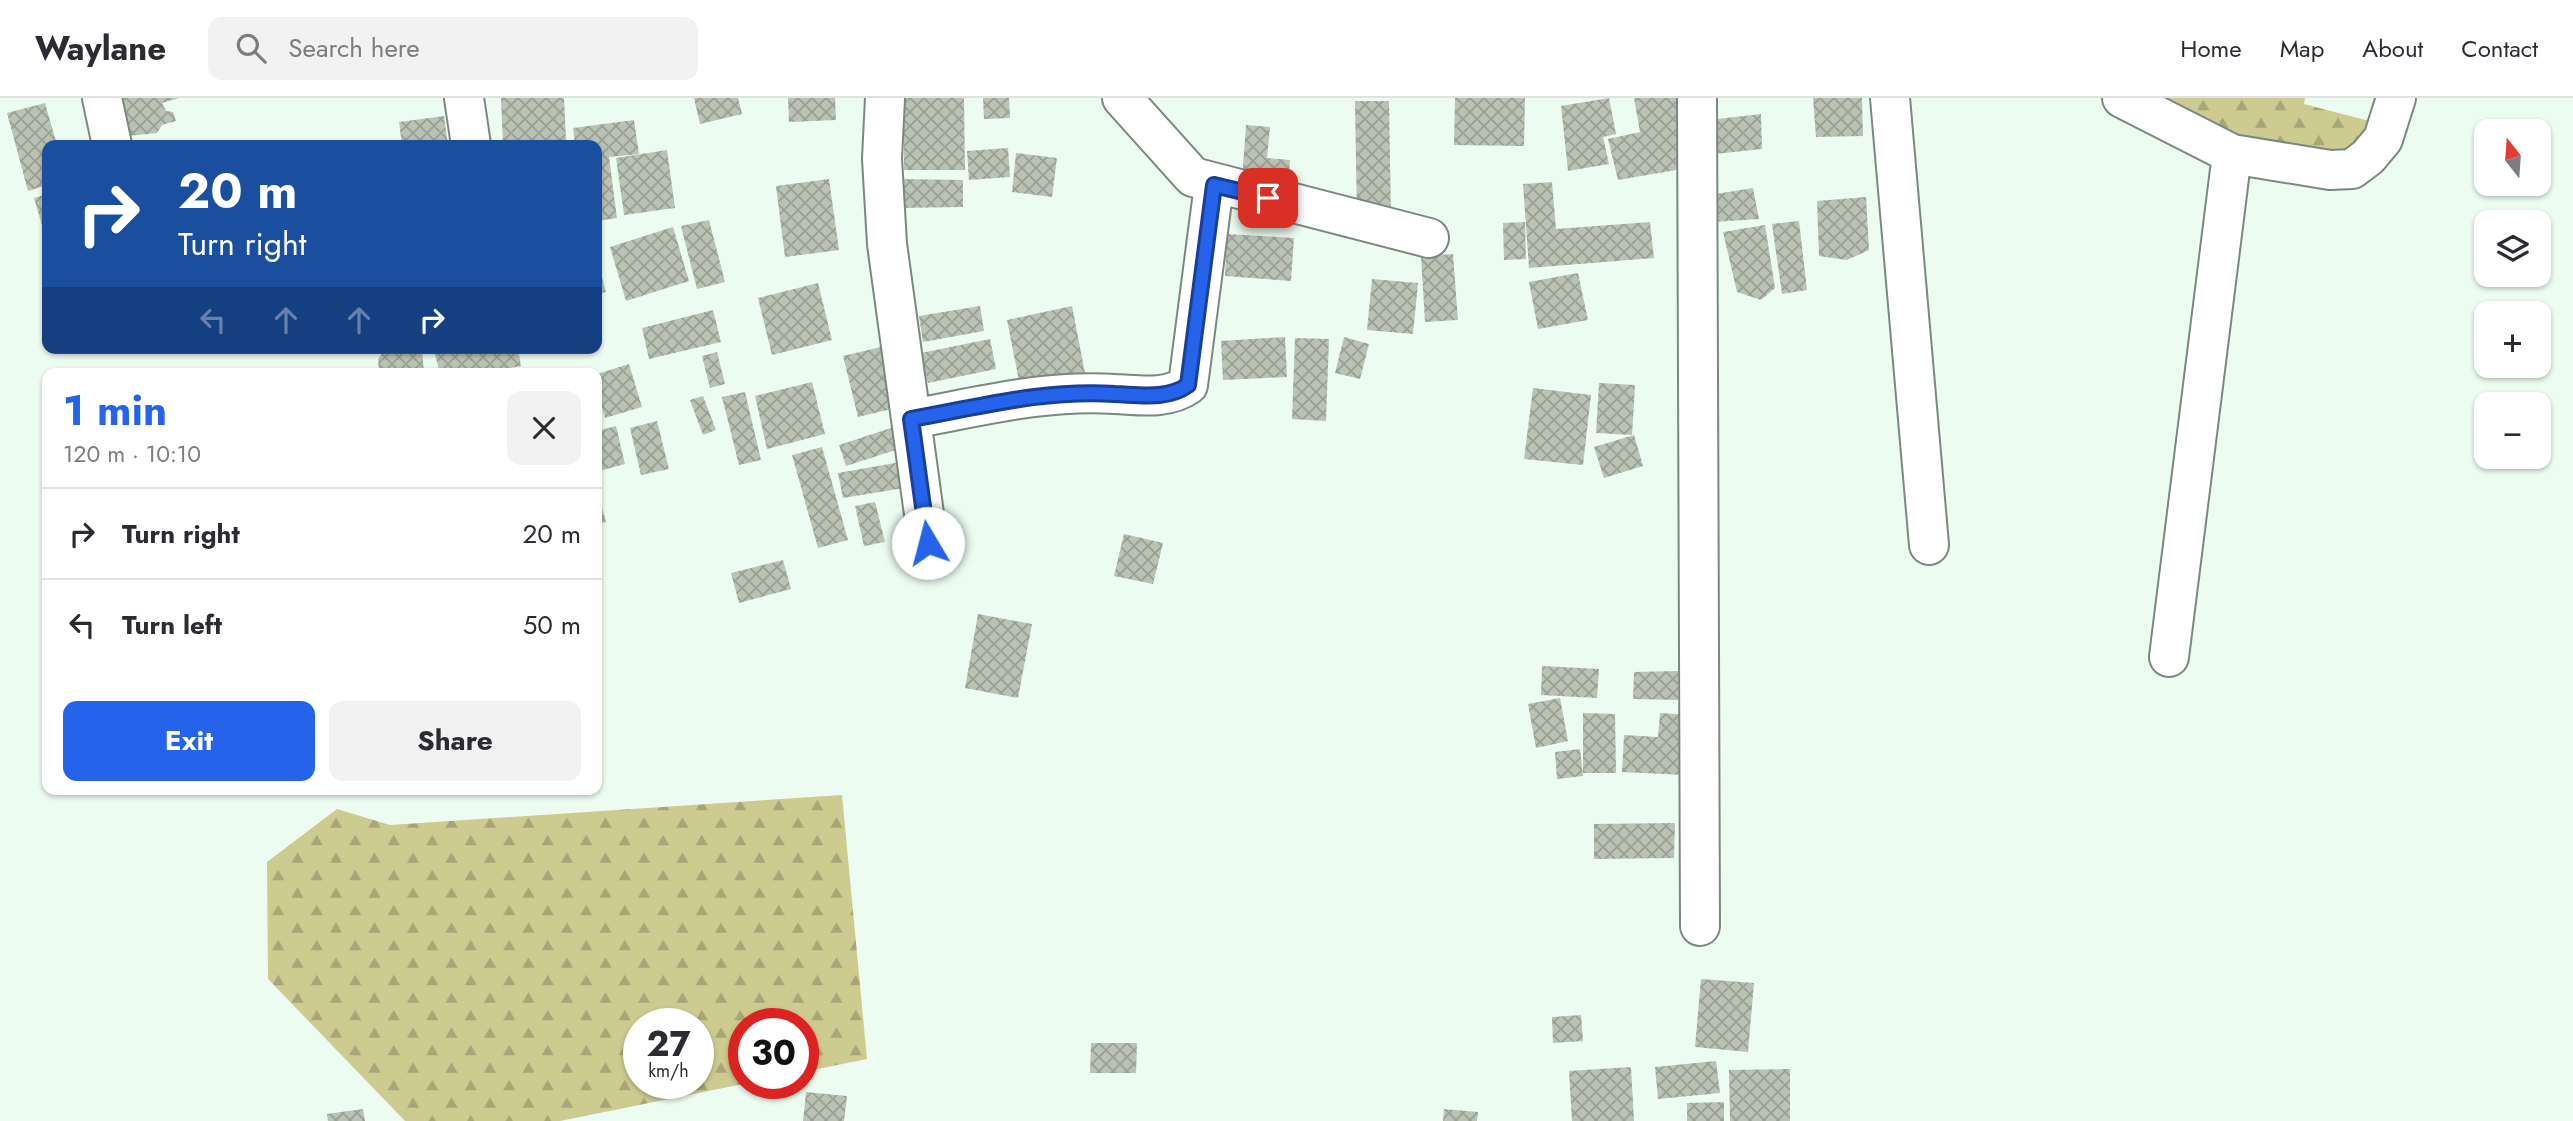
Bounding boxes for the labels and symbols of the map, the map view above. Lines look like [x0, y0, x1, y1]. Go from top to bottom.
north arrow [2474, 119, 2552, 196]
pin [1238, 168, 1298, 228]
position arrow [891, 506, 965, 580]
speed limit sign: 30 [728, 1008, 819, 1099]

